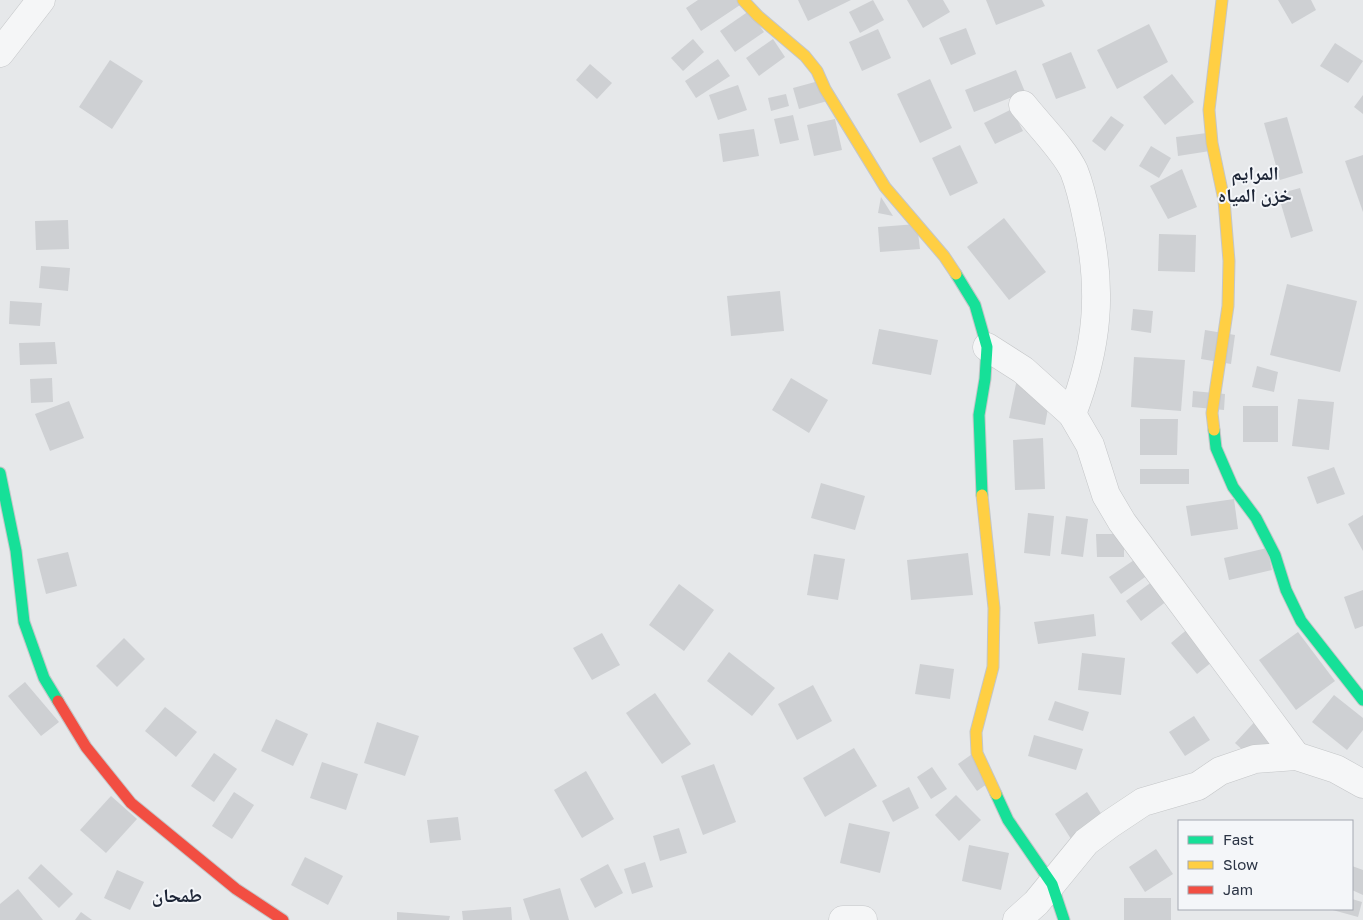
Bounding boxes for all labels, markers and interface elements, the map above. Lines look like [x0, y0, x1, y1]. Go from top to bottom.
district label: المرايم خزن المياه [1218, 161, 1292, 207]
legend [1178, 820, 1353, 910]
text: Fast [1223, 830, 1254, 848]
text: Slow [1223, 855, 1258, 873]
text: Jam [1223, 880, 1253, 898]
district label: طمحان [152, 883, 202, 907]

